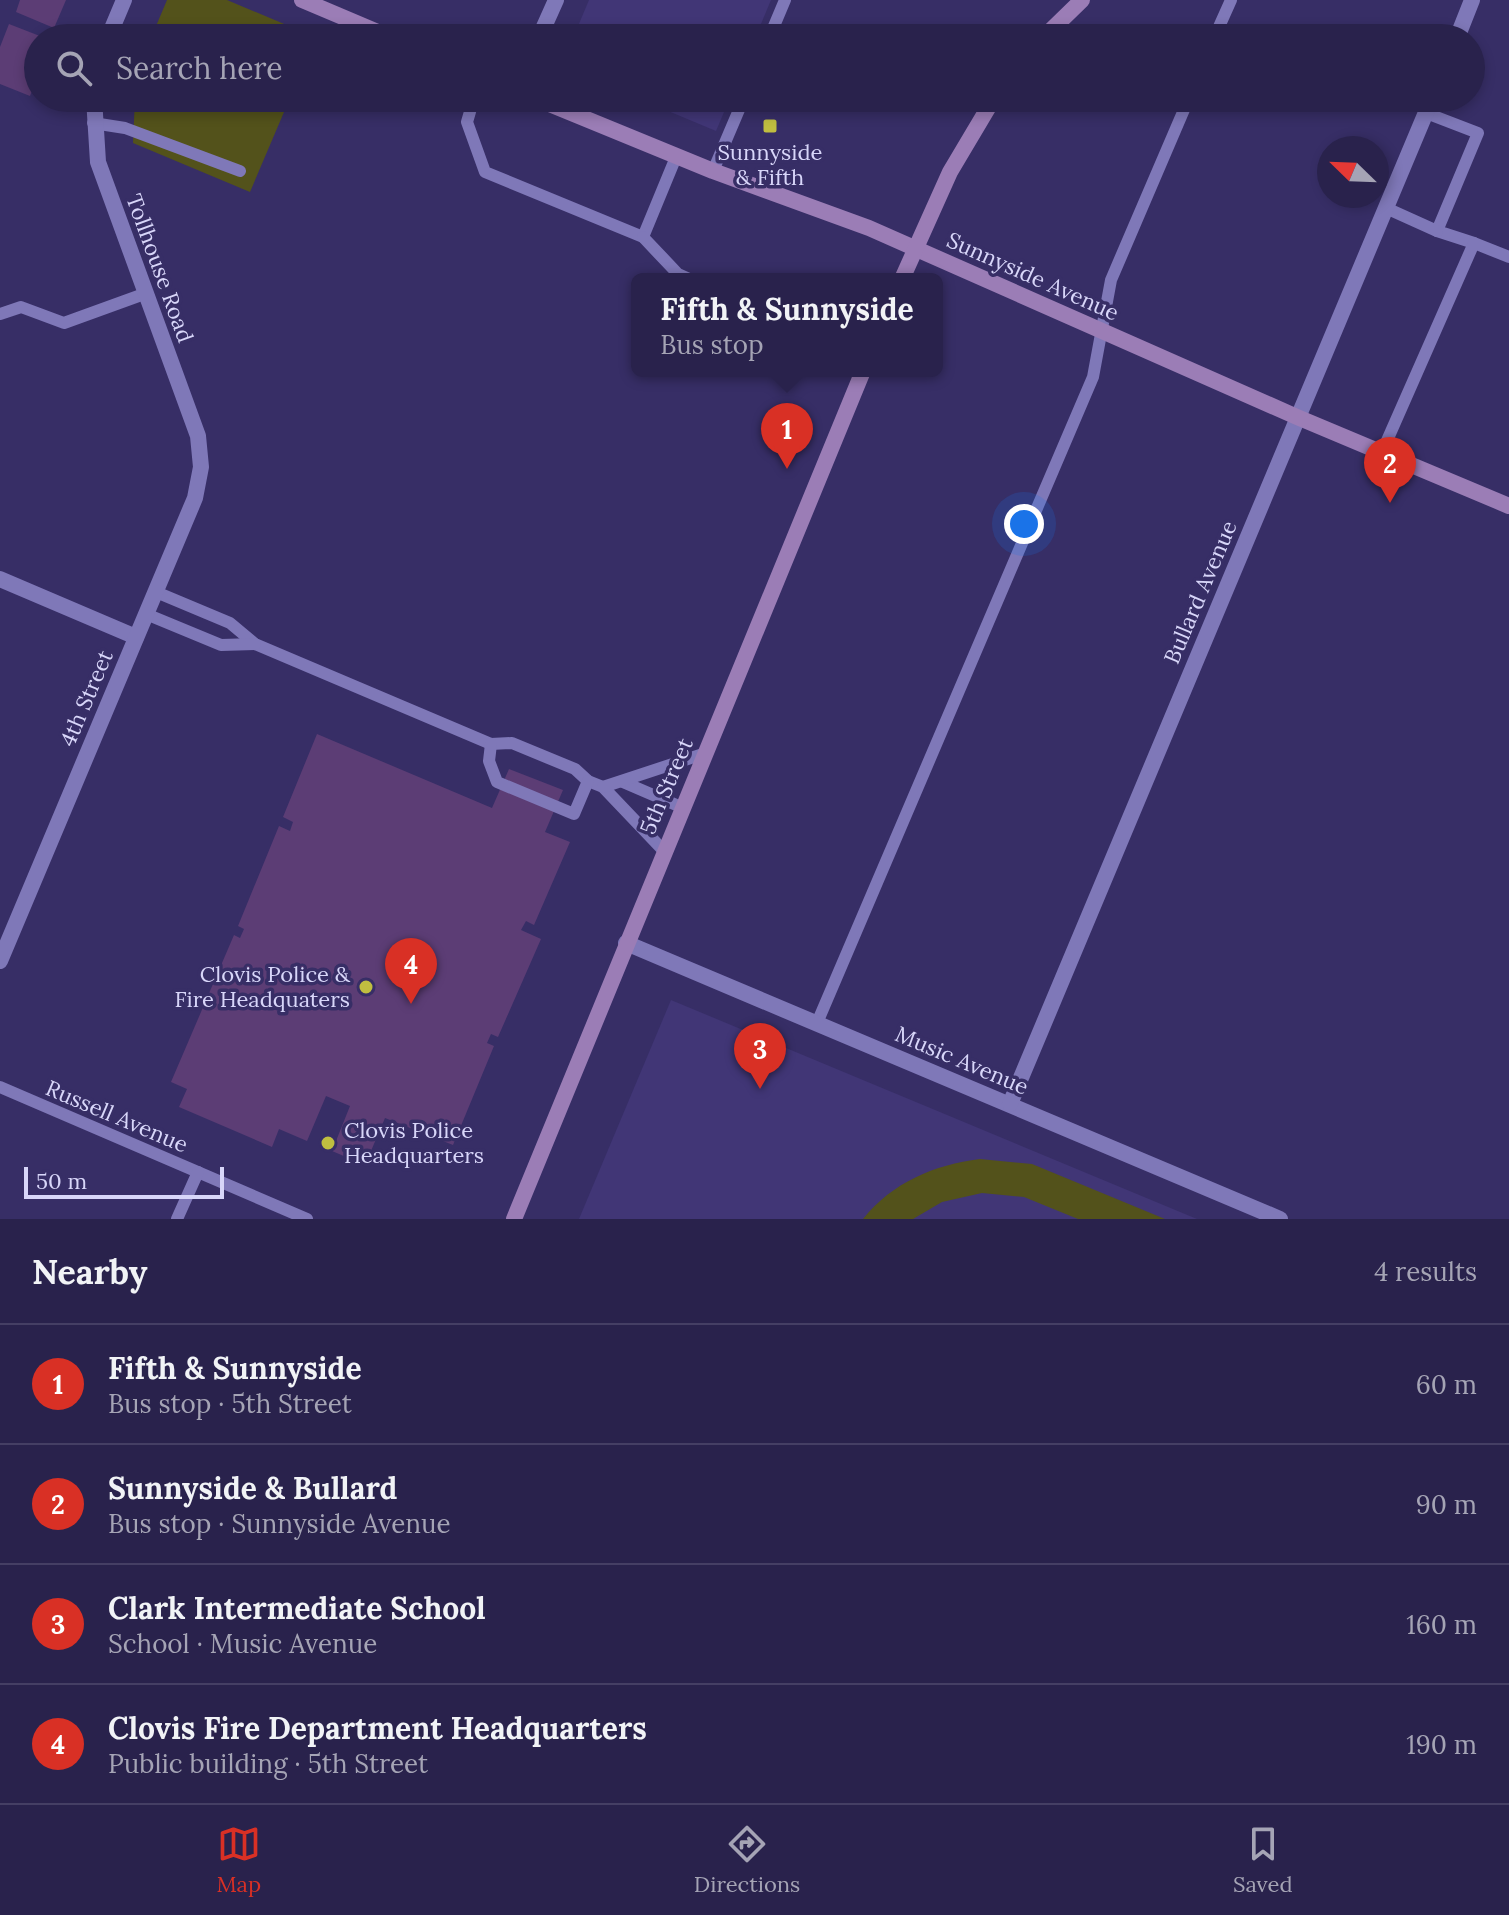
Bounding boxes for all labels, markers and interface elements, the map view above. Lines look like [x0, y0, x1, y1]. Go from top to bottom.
search box [24, 24, 1485, 112]
icon: search [52, 46, 96, 90]
text: Search here [116, 49, 283, 87]
marker: Sunnyside & Fifth [761, 117, 779, 135]
north arrow [1317, 136, 1389, 208]
place label: Sunnyside & Fifth [717, 138, 823, 191]
street label: Tollhouse Road [120, 190, 200, 346]
street label: Sunnyside Avenue [943, 225, 1124, 327]
popup [631, 273, 943, 377]
text: Fifth & Sunnyside [660, 290, 914, 328]
text: Bus stop [660, 328, 763, 361]
pin: 1 [761, 403, 813, 469]
pin: 2 [1364, 437, 1416, 503]
your location [1004, 504, 1044, 544]
street label: Bullard Avenue [1157, 516, 1243, 668]
street label: 4th Street [53, 645, 119, 750]
street label: 5th Street [633, 733, 699, 838]
pin: 4 [385, 938, 437, 1004]
place label: Clovis Police & Fire Headquaters [175, 960, 351, 1013]
marker: Clovis Police & Fire Headquaters [357, 978, 375, 996]
street label: Music Avenue [891, 1019, 1033, 1101]
pin: 3 [734, 1023, 786, 1089]
street label: Russell Avenue [42, 1073, 192, 1159]
place label: Clovis Police Headquarters [344, 1116, 484, 1169]
marker: Clovis Police Headquarters [319, 1134, 337, 1152]
scale bar [24, 1163, 224, 1199]
text: 50 m [36, 1167, 87, 1195]
text: Nearby [32, 1250, 148, 1293]
text: 4 results [1374, 1255, 1477, 1288]
text: Fifth & Sunnyside [108, 1349, 362, 1387]
text: 1 [53, 1368, 63, 1401]
text: 60 m [1416, 1368, 1477, 1401]
text: Bus stop · 5th Street [108, 1387, 352, 1420]
text: Sunnyside & Bullard [108, 1469, 397, 1507]
text: 2 [51, 1488, 65, 1521]
text: 90 m [1416, 1488, 1477, 1521]
text: Bus stop · Sunnyside Avenue [108, 1507, 451, 1540]
text: Clark Intermediate School [108, 1589, 486, 1627]
text: 3 [51, 1608, 65, 1641]
text: 160 m [1406, 1608, 1477, 1641]
text: School · Music Avenue [108, 1627, 377, 1660]
text: Clovis Fire Department Headquarters [108, 1709, 647, 1747]
text: 4 [51, 1728, 65, 1761]
text: 190 m [1406, 1728, 1477, 1761]
text: Public building · 5th Street [108, 1747, 428, 1780]
tab: Map [216, 1822, 261, 1898]
tab: Directions [694, 1822, 800, 1898]
tab: Saved [1233, 1822, 1293, 1898]

